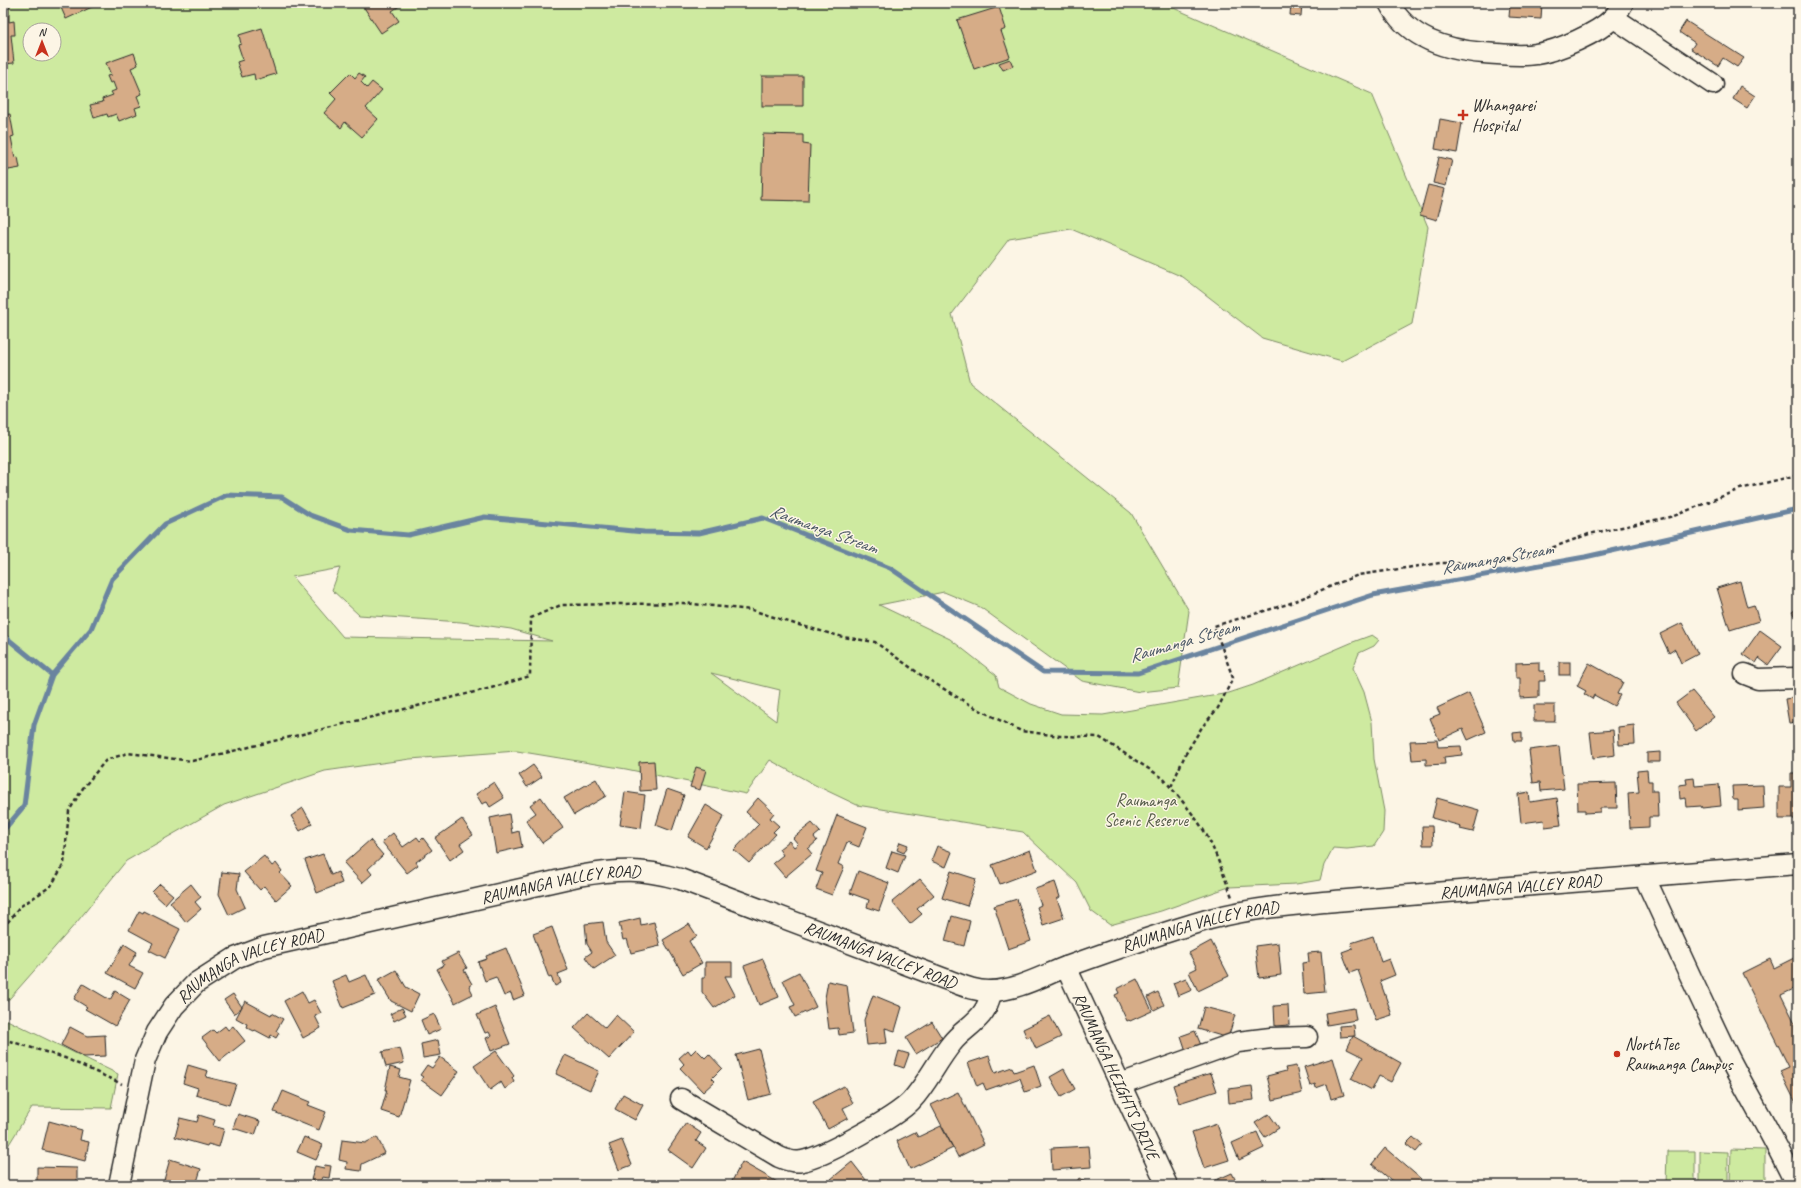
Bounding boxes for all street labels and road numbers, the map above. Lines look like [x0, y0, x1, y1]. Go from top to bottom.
street label: RAUMANGA VALLEY ROAD [479, 860, 643, 908]
street label: RAUMANGA VALLEY ROAD [1439, 869, 1604, 903]
street label: RAUMANGA VALLEY ROAD [1118, 896, 1282, 957]
street label: RAUMANGA VALLEY ROAD [801, 916, 962, 994]
street label: RAUMANGA VALLEY ROAD [172, 923, 327, 1008]
street label: RAUMANGA HEIGHTS DRIVE [1069, 989, 1165, 1165]

